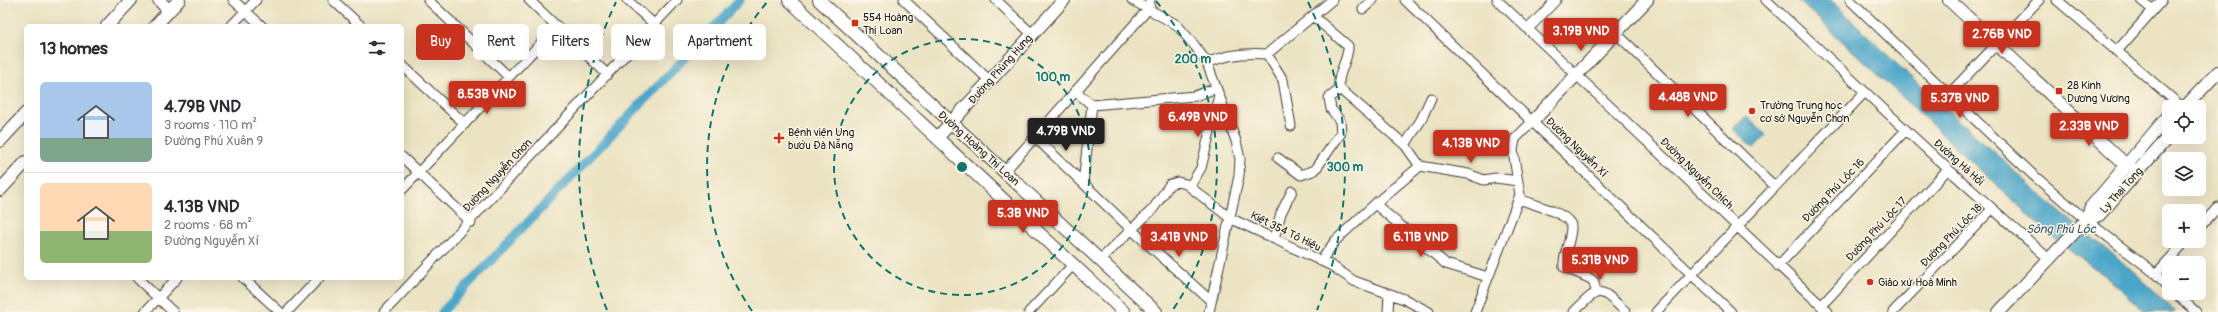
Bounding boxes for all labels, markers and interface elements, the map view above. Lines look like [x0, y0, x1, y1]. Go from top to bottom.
place label: 554 Hoàng Thị Loan [863, 11, 914, 37]
marker: 554 Hoàng Thị Loan [850, 18, 860, 28]
pin: 3.19B VND [1535, 18, 1627, 52]
pin: 2.76B VND [1956, 21, 2048, 55]
text: 3.19B VND [1553, 23, 1609, 39]
chip: Buy [416, 24, 465, 60]
chip: Rent [473, 24, 529, 60]
chip: Filters [537, 24, 603, 60]
chip: New [611, 24, 665, 60]
chip: Apartment [673, 24, 766, 60]
text: 2.76B VND [1972, 26, 2032, 42]
street label: Đường Phùng Hưng [966, 32, 1035, 107]
icon: filters [366, 37, 388, 59]
text: 13 homes [40, 38, 108, 59]
text: 200 m [1175, 52, 1212, 67]
text: 100 m [1036, 70, 1071, 85]
place label: 28 Kinh Dương Vương [2067, 79, 2130, 105]
pin: 8.53B VND [441, 81, 533, 115]
pin: 4.48B VND [1642, 84, 1734, 118]
pin: 5.37B VND [1914, 85, 2006, 119]
text: 8.53B VND [458, 86, 516, 102]
marker: 28 Kinh Dương Vương [2054, 86, 2064, 96]
text: 4.48B VND [1658, 89, 1718, 105]
text: 5.37B VND [1931, 90, 1989, 106]
text: 4.79B VND [164, 96, 241, 117]
icon: home [72, 98, 120, 146]
place label: Trường Trung học cơ sở Nguyễn Chơn [1760, 99, 1849, 125]
map controls [2162, 100, 2206, 300]
button: locate [2162, 100, 2206, 144]
pin: 6.49B VND [1152, 104, 1244, 138]
marker: Trường Trung học cơ sở Nguyễn Chơn [1747, 106, 1757, 116]
street label: Đường Hoàng Thị Loan [935, 108, 1022, 188]
text: 6.49B VND [1168, 109, 1228, 125]
pin: 2.33B VND [2043, 113, 2135, 147]
street label: Đường Nguyễn Xí [1543, 114, 1611, 180]
text: 3 rooms · 110 m² [164, 117, 257, 133]
pin: 4.79B VND [1020, 118, 1112, 152]
text: 2.33B VND [2059, 118, 2119, 134]
text: 4.79B VND [1037, 123, 1095, 139]
place label: Bệnh viện Ung bướu Đà Nẵng [788, 126, 855, 152]
pin: 4.13B VND [1425, 130, 1517, 164]
marker: Bệnh viện Ung bướu Đà Nẵng [773, 132, 785, 144]
text: Đường Phú Xuân 9 [164, 133, 263, 149]
street label: Đường Nguyễn Chích [1657, 134, 1737, 212]
street label: Đường Nguyễn Chơn [459, 135, 535, 215]
text: 4.13B VND [1442, 135, 1500, 151]
street label: Đường Hà Hồi [1931, 137, 1986, 188]
button: layers [2162, 152, 2206, 196]
street label: Đường Phú Lộc 16 [1800, 156, 1867, 225]
centre of rings [955, 160, 969, 174]
text: 300 m [1327, 160, 1364, 175]
street label: Ly Thai Tong [2097, 164, 2146, 216]
street label: Đường Phú Lộc 17 [1843, 194, 1910, 264]
text: 4.13B VND [164, 196, 239, 217]
icon: home [72, 199, 120, 247]
pin: 5.3B VND [982, 200, 1064, 234]
street label: Đường Phú Lộc 18 [1918, 201, 1985, 270]
button: + [2162, 204, 2206, 248]
text: 5.3B VND [997, 205, 1049, 221]
street label: Kiệt 354 Tô Hiệu [1248, 209, 1323, 254]
text: 2 rooms · 68 m² [164, 217, 252, 233]
water label: Sông Phú Lộc [2026, 222, 2097, 237]
pin: 3.41B VND [1133, 224, 1225, 258]
pin: 6.11B VND [1375, 224, 1467, 258]
text: 3.41B VND [1150, 229, 1208, 245]
text: 6.11B VND [1393, 229, 1449, 245]
text: Đường Nguyễn Xí [164, 233, 259, 249]
pin: 5.31B VND [1554, 247, 1646, 281]
text: 5.31B VND [1571, 252, 1629, 268]
button: − [2162, 256, 2206, 300]
place label: Giáo xứ Hoà Minh [1878, 276, 1957, 289]
marker: Giáo xứ Hoà Minh [1865, 277, 1875, 287]

